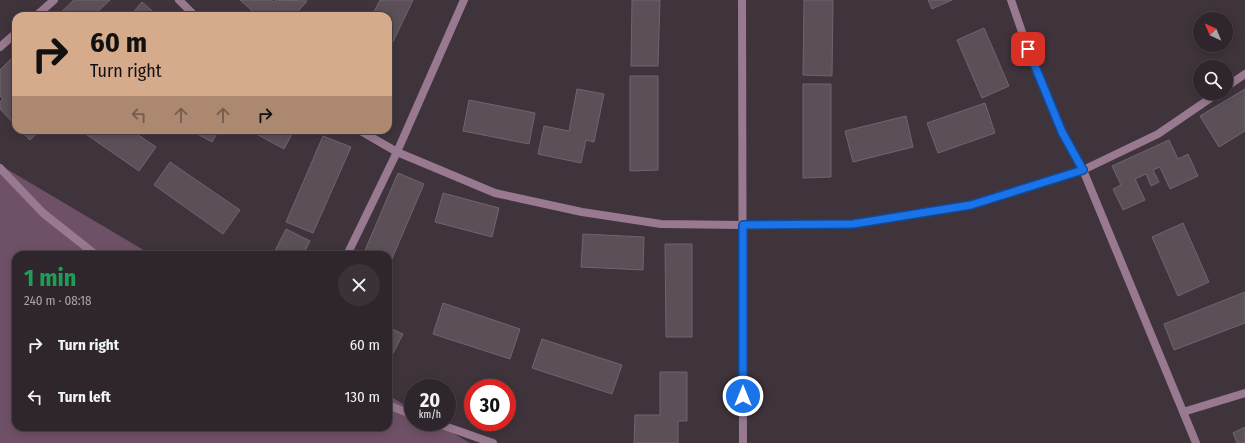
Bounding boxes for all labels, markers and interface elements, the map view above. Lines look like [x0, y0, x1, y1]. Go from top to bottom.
north arrow [1193, 12, 1233, 52]
map controls [1193, 12, 1233, 100]
text: 60 m [90, 26, 147, 59]
icon: right [24, 28, 76, 80]
pin [1011, 32, 1045, 66]
icon: arrive [1017, 38, 1039, 60]
text: Turn right [90, 60, 162, 82]
button: search [1193, 60, 1233, 100]
icon: left [128, 104, 150, 126]
icon: ahead [170, 104, 192, 126]
icon: ahead [212, 104, 234, 126]
icon: right [254, 104, 276, 126]
text: 1 min [24, 264, 76, 292]
button: close [338, 264, 380, 306]
text: 240 m · 08:18 [24, 293, 92, 308]
icon: right [24, 334, 46, 356]
text: Turn right [58, 336, 119, 354]
text: 60 m [350, 336, 380, 354]
position arrow [722, 375, 764, 417]
speed limit sign: 30 [464, 379, 516, 431]
icon: left [24, 386, 46, 408]
text: Turn left [58, 388, 111, 406]
text: 130 m [345, 388, 380, 406]
text: 20 [420, 388, 440, 412]
text: km/h [419, 409, 441, 421]

